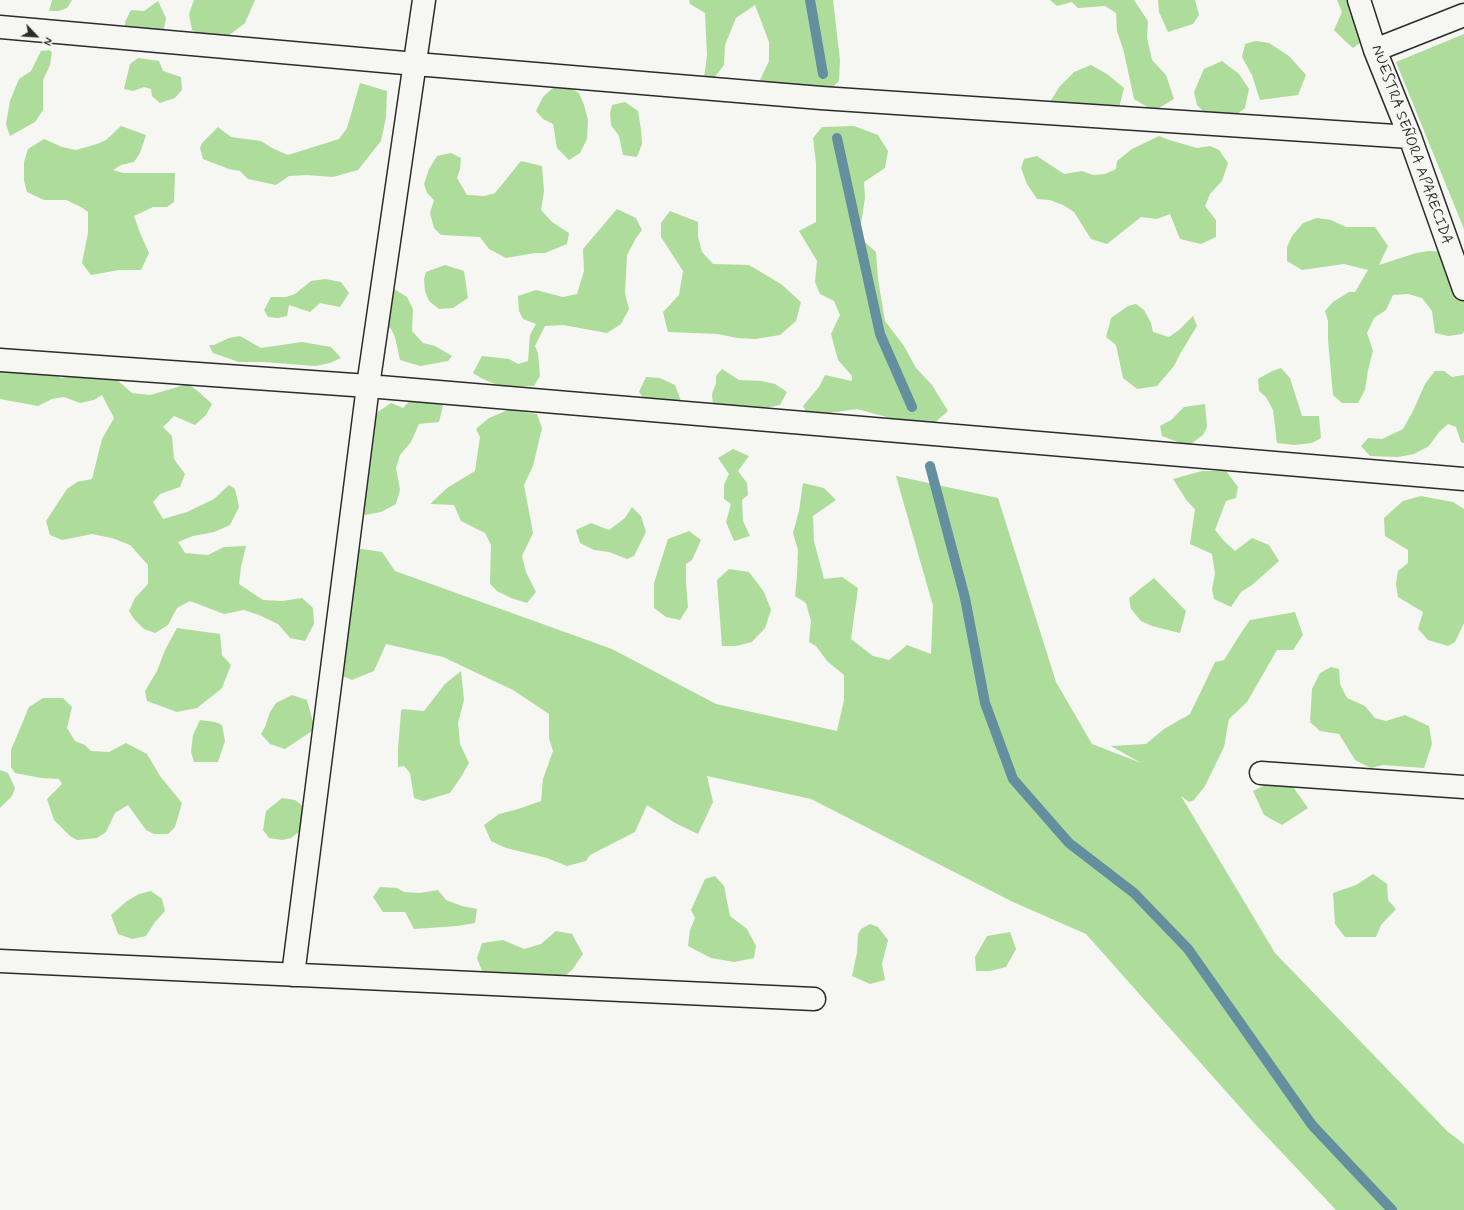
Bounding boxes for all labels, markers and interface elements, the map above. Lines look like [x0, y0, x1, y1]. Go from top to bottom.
north arrow [16, 16, 56, 56]
text: N [39, 35, 55, 47]
street label: NUESTRA SEÑORA APARECIDA [1367, 43, 1455, 247]

